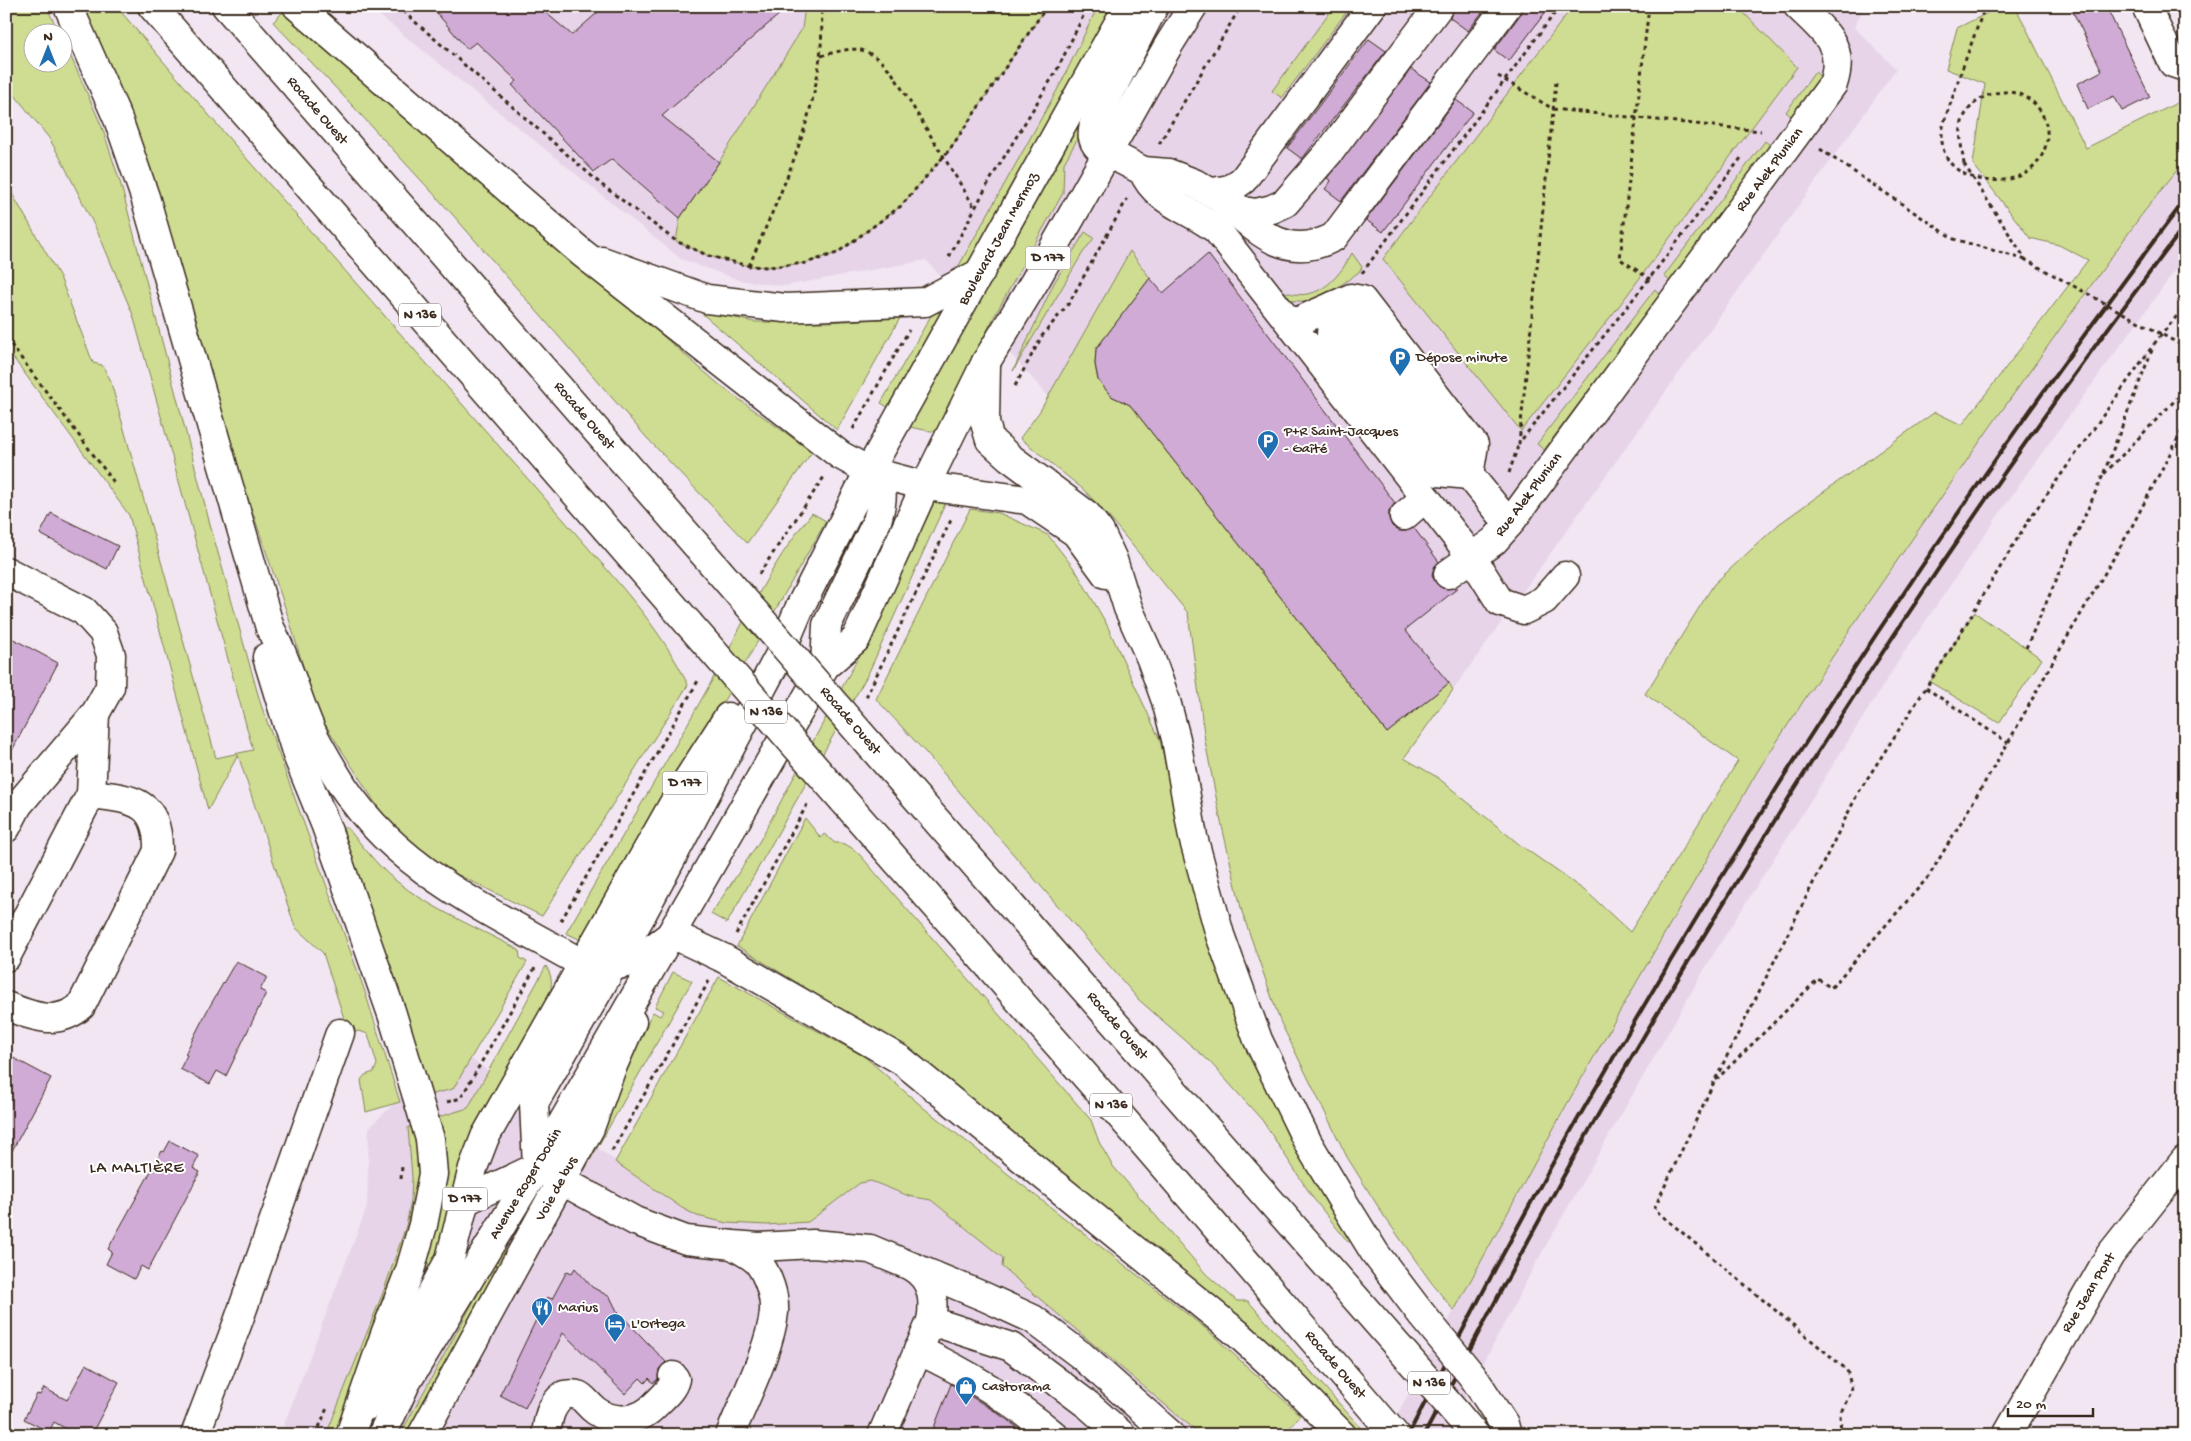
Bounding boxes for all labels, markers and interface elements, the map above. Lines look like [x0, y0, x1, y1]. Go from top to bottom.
north arrow [22, 22, 72, 72]
text: N [43, 29, 53, 46]
street label: Rocade Ouest [282, 73, 353, 150]
street label: Rue Alek Plunian [1732, 124, 1808, 216]
street label: Boulevard Jean Mermoz [954, 169, 1043, 310]
road number: D 177 [1026, 247, 1070, 270]
road number: N 136 [399, 304, 441, 326]
parking icon: Dépose minute [1388, 346, 1412, 377]
place label: Dépose minute [1415, 349, 1508, 367]
street label: Rocade Ouest [549, 378, 620, 455]
place label: P+R Saint-Jacques - Gaîté [1283, 423, 1399, 458]
parking icon: P+R Saint-Jacques - Gaîté [1256, 429, 1280, 460]
street label: Rue Alek Plunian [1491, 449, 1567, 541]
street label: Rocade Ouest [815, 683, 886, 760]
road number: N 136 [745, 700, 787, 724]
road number: D 177 [662, 771, 708, 794]
street label: Rocade Ouest [1082, 988, 1153, 1065]
road number: N 136 [1090, 1094, 1132, 1116]
street label: Avenue Roger Dodin [486, 1125, 566, 1243]
street label: Voie de bus [531, 1153, 582, 1225]
district label: LA MALTIÈRE [90, 1160, 184, 1179]
road number: D 177 [442, 1188, 488, 1210]
street label: Rue Jean Pont [2058, 1248, 2121, 1336]
restaurant icon: Marius [530, 1296, 554, 1327]
place label: Marius [558, 1299, 598, 1317]
hotel icon: L'Ortega [603, 1312, 627, 1343]
place label: L'Ortega [631, 1315, 686, 1333]
street label: Rocade Ouest [1300, 1327, 1371, 1404]
road number: N 136 [1408, 1372, 1450, 1395]
shop icon: Castorama [954, 1375, 978, 1406]
place label: Castorama [982, 1378, 1051, 1396]
scale bar [2008, 1386, 2094, 1418]
text: 20 m [2016, 1396, 2046, 1414]

